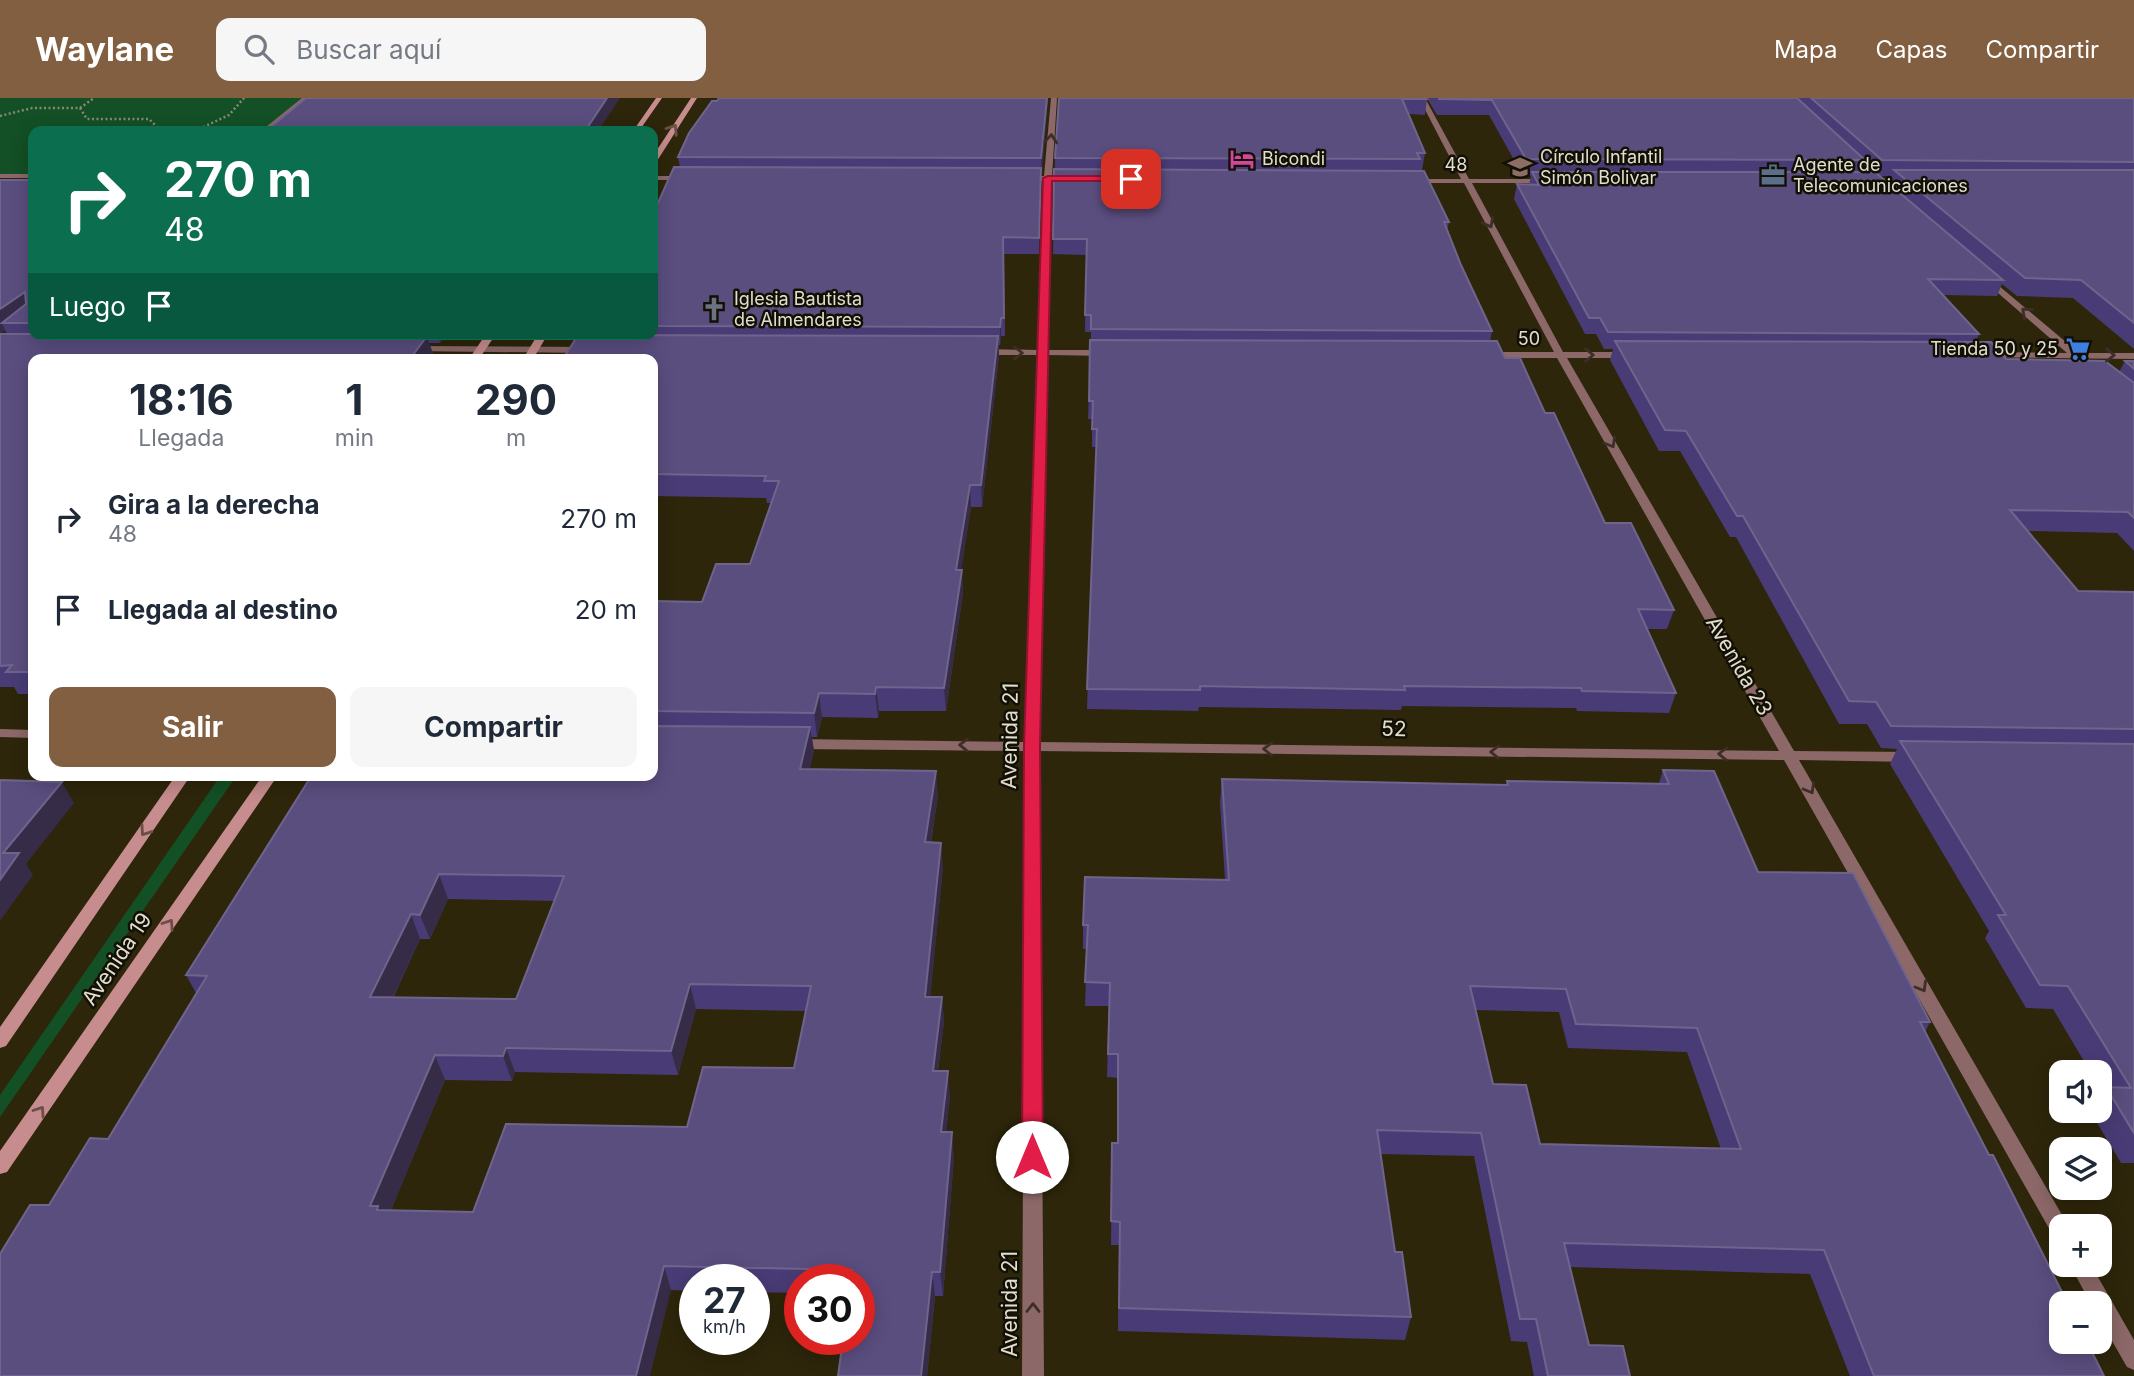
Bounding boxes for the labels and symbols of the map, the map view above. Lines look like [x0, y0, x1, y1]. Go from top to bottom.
one-way arrow [665, 124, 678, 137]
one-way arrow [1043, 133, 1058, 144]
hotel icon: Bicondi [1228, 145, 1256, 173]
place label: Círculo Infantil Simón Bolivar [1540, 146, 1662, 188]
place label: Bicondi [1262, 148, 1325, 169]
pin [1101, 149, 1161, 209]
school or university icon: Círculo Infantil Simón Bolivar [1506, 153, 1534, 181]
street label: 48 [1445, 154, 1467, 175]
place label: Agente de Telecomunicaciones [1793, 154, 1968, 196]
office icon: Agente de Telecomunicaciones [1759, 161, 1787, 189]
one-way arrow [1480, 216, 1494, 228]
place label: Iglesia Bautista de Almendares [734, 288, 862, 330]
church icon: Iglesia Bautista de Almendares [700, 295, 728, 323]
one-way arrow [2022, 308, 2035, 320]
street label: 50 [1518, 328, 1540, 349]
supermarket icon: Tienda 50 y 25 [2064, 335, 2092, 363]
place label: Tienda 50 y 25 [1930, 338, 2058, 359]
one-way arrow [1013, 345, 1024, 361]
one-way arrow [1584, 347, 1594, 363]
one-way arrow [2105, 347, 2116, 363]
one-way arrow [1603, 436, 1616, 449]
street label: Avenida 23 [1701, 612, 1778, 720]
street label: Avenida 21 [996, 683, 1023, 789]
street label: 52 [1381, 716, 1407, 741]
one-way arrow [958, 737, 968, 753]
one-way arrow [1262, 741, 1273, 757]
one-way arrow [1490, 744, 1501, 759]
one-way arrow [1717, 747, 1728, 762]
one-way arrow [1802, 782, 1815, 795]
one-way arrow [141, 823, 153, 836]
street label: Avenida 19 [76, 908, 157, 1010]
one-way arrow [161, 919, 173, 932]
one-way arrow [1914, 980, 1927, 992]
one-way arrow [32, 1106, 44, 1119]
position arrow [995, 1120, 1069, 1194]
street label: Avenida 21 [997, 1251, 1022, 1357]
speed limit sign: 30 [784, 1264, 875, 1355]
one-way arrow [1025, 1302, 1041, 1313]

